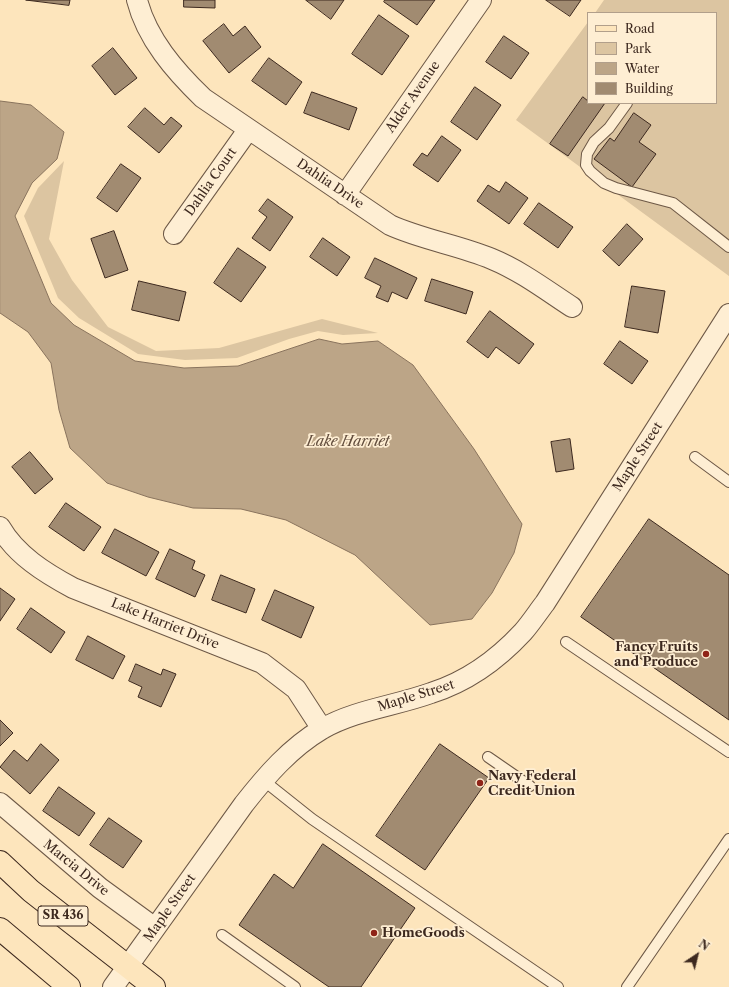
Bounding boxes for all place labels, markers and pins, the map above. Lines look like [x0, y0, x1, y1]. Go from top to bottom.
place label: Fancy Fruits and Produce [614, 639, 698, 670]
marker: Fancy Fruits and Produce [701, 649, 711, 659]
place label: Navy Federal Credit Union [488, 768, 576, 799]
marker: Navy Federal Credit Union [475, 778, 485, 788]
place label: HomeGoods [382, 925, 465, 941]
marker: HomeGoods [369, 928, 379, 938]

